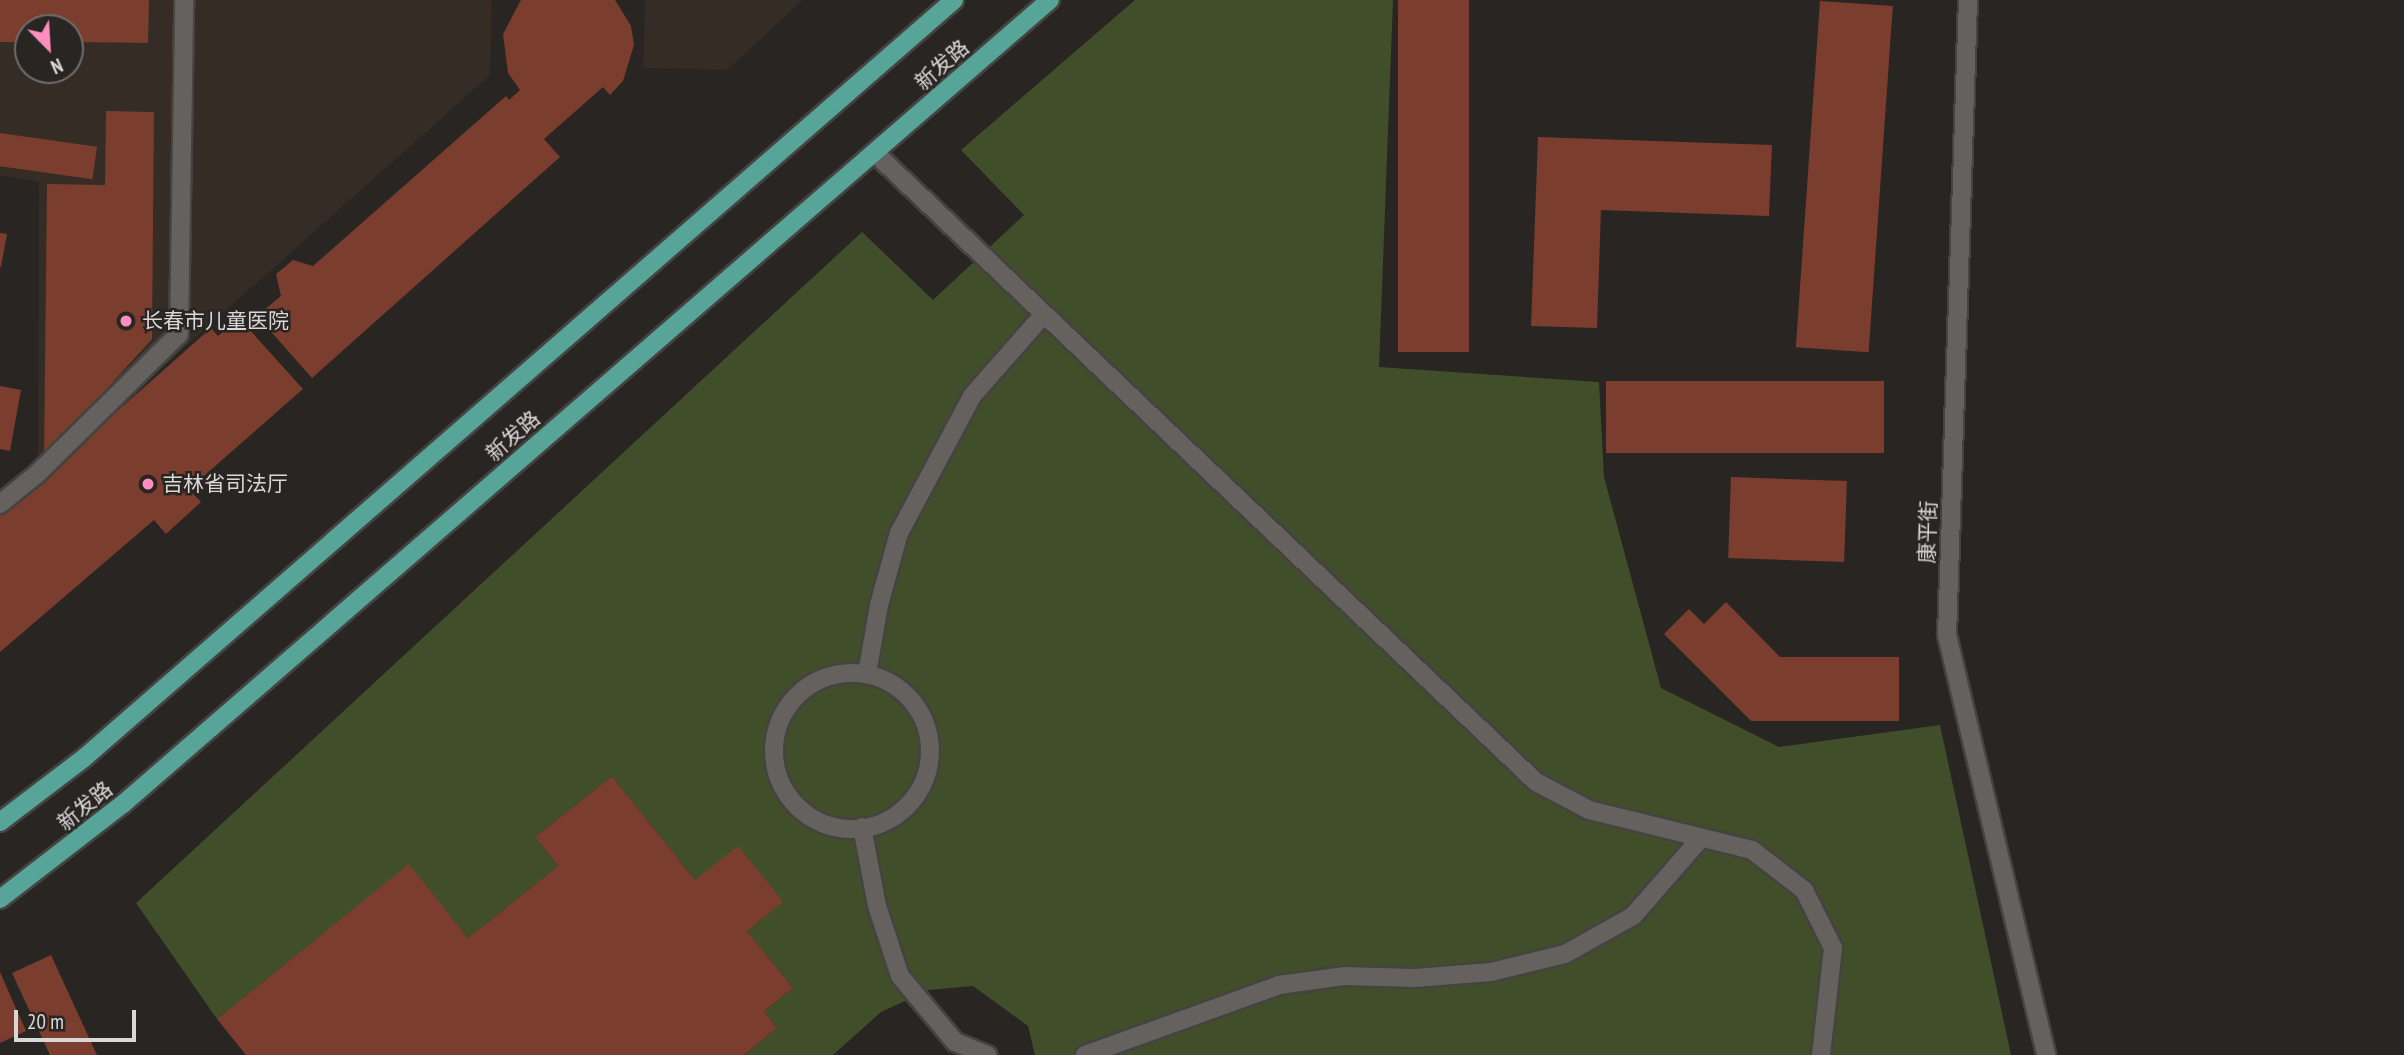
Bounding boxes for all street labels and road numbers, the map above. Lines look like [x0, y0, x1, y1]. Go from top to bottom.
street label: 新发路 [910, 35, 974, 95]
street label: 新发路 [481, 406, 545, 466]
street label: 康平街 [1914, 500, 1942, 564]
street label: 新发路 [53, 776, 117, 836]

